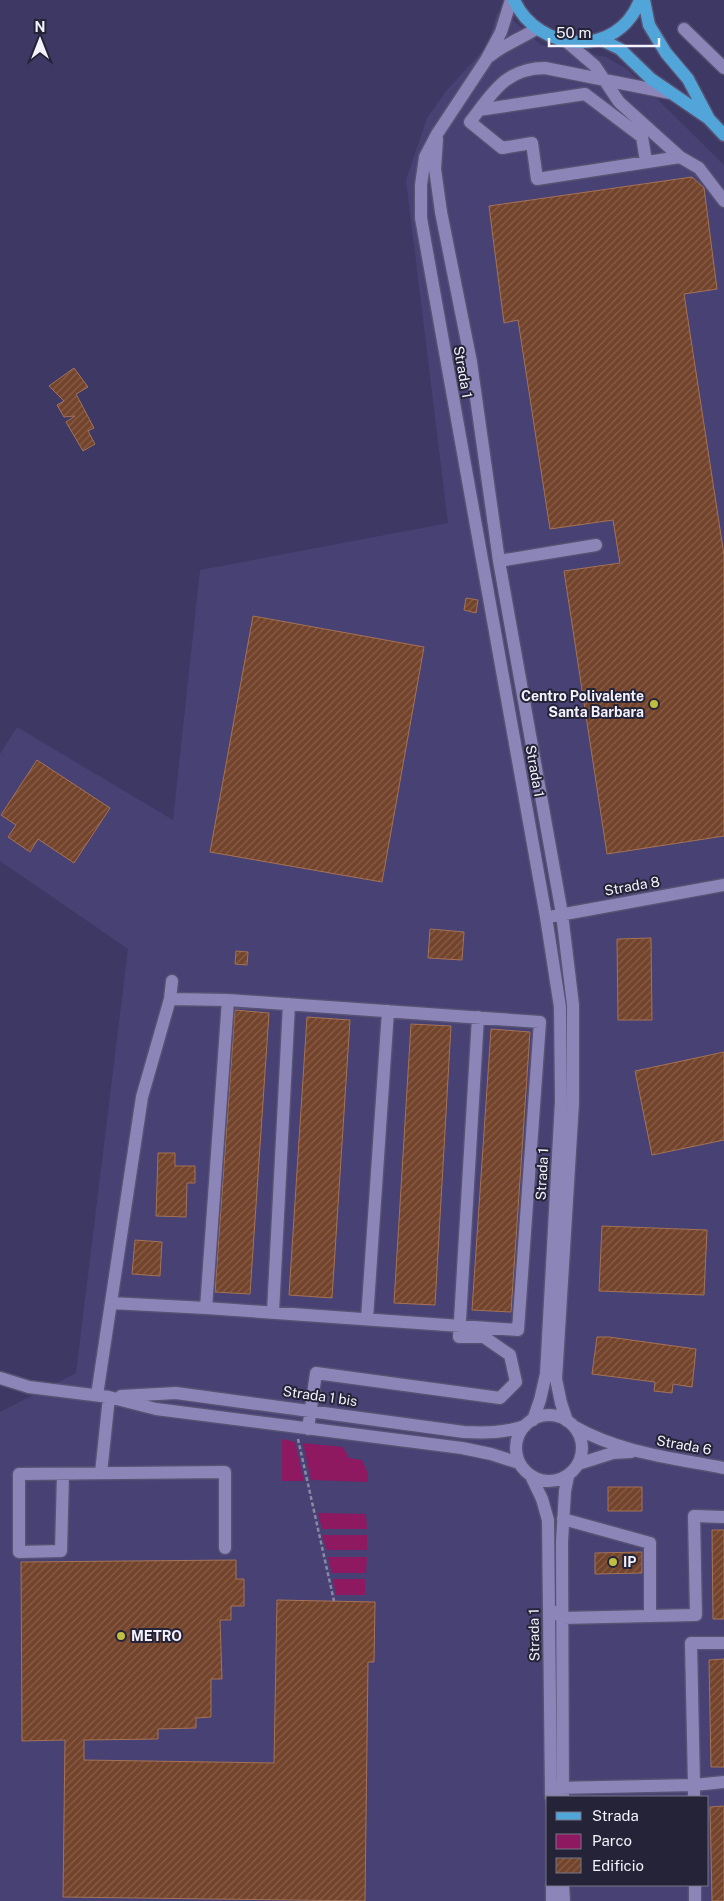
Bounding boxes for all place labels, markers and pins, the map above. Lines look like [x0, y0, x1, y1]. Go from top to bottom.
place label: Centro Polivalente Santa Barbara [521, 688, 644, 720]
marker: Centro Polivalente Santa Barbara [648, 698, 660, 710]
place label: IP [623, 1554, 636, 1570]
marker: IP [607, 1556, 619, 1568]
place label: METRO [131, 1628, 182, 1644]
marker: METRO [115, 1630, 127, 1642]

